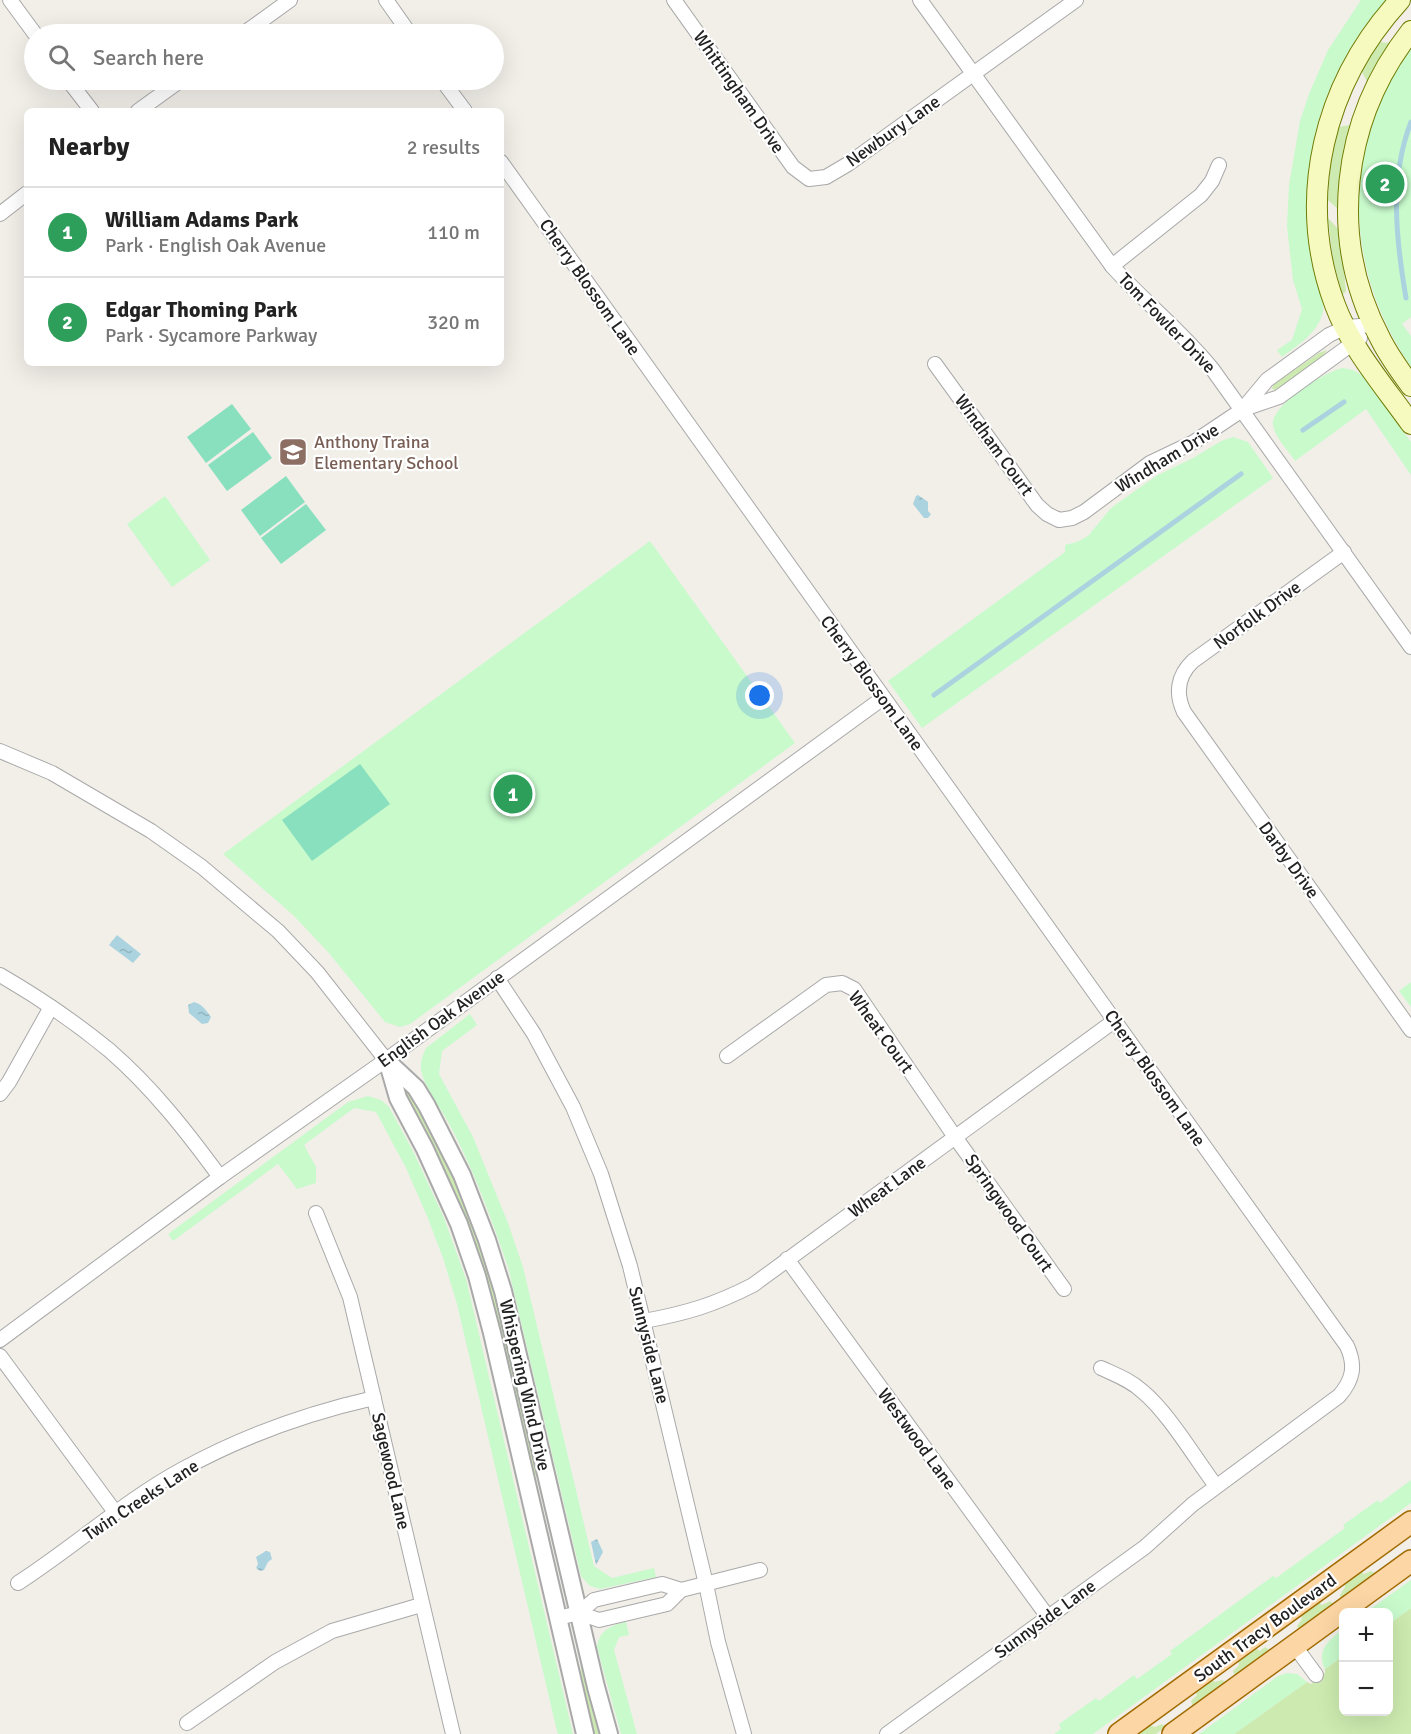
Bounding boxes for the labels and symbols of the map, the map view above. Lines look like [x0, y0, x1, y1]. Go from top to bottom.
street label: Whittingham Drive [689, 27, 789, 157]
street label: Newbury Lane [842, 90, 944, 172]
pin: 2 [1366, 162, 1404, 207]
street label: Cherry Blossom Lane [535, 214, 645, 360]
street label: Tom Fowler Drive [1114, 268, 1220, 378]
street label: Windham Court [950, 390, 1038, 500]
street label: Windham Drive [1111, 418, 1223, 498]
place label: Anthony Traina Elementary School [314, 431, 459, 474]
school or university icon: Anthony Traina Elementary School [277, 436, 309, 468]
street label: Norfolk Drive [1209, 576, 1305, 654]
street label: Cherry Blossom Lane [816, 611, 928, 755]
your location [745, 681, 774, 710]
pin: 1 [494, 772, 532, 816]
street label: Darby Drive [1254, 817, 1324, 903]
street label: English Oak Avenue [373, 966, 509, 1072]
street label: Wheat Court [844, 986, 918, 1078]
street label: Cherry Blossom Lane [1100, 1005, 1210, 1151]
street label: Springwood Court [960, 1150, 1058, 1276]
street label: Wheat Lane [844, 1152, 930, 1222]
street label: Sunnyside Lane [624, 1284, 674, 1406]
street label: Whispering Wind Drive [495, 1297, 555, 1473]
street label: Westwood Lane [873, 1384, 961, 1494]
street label: Sagewood Lane [367, 1410, 415, 1532]
street label: Twin Creeks Lane [79, 1455, 203, 1545]
street label: South Tracy Boulevard [1189, 1569, 1341, 1687]
street label: Sunnyside Lane [990, 1575, 1100, 1663]

